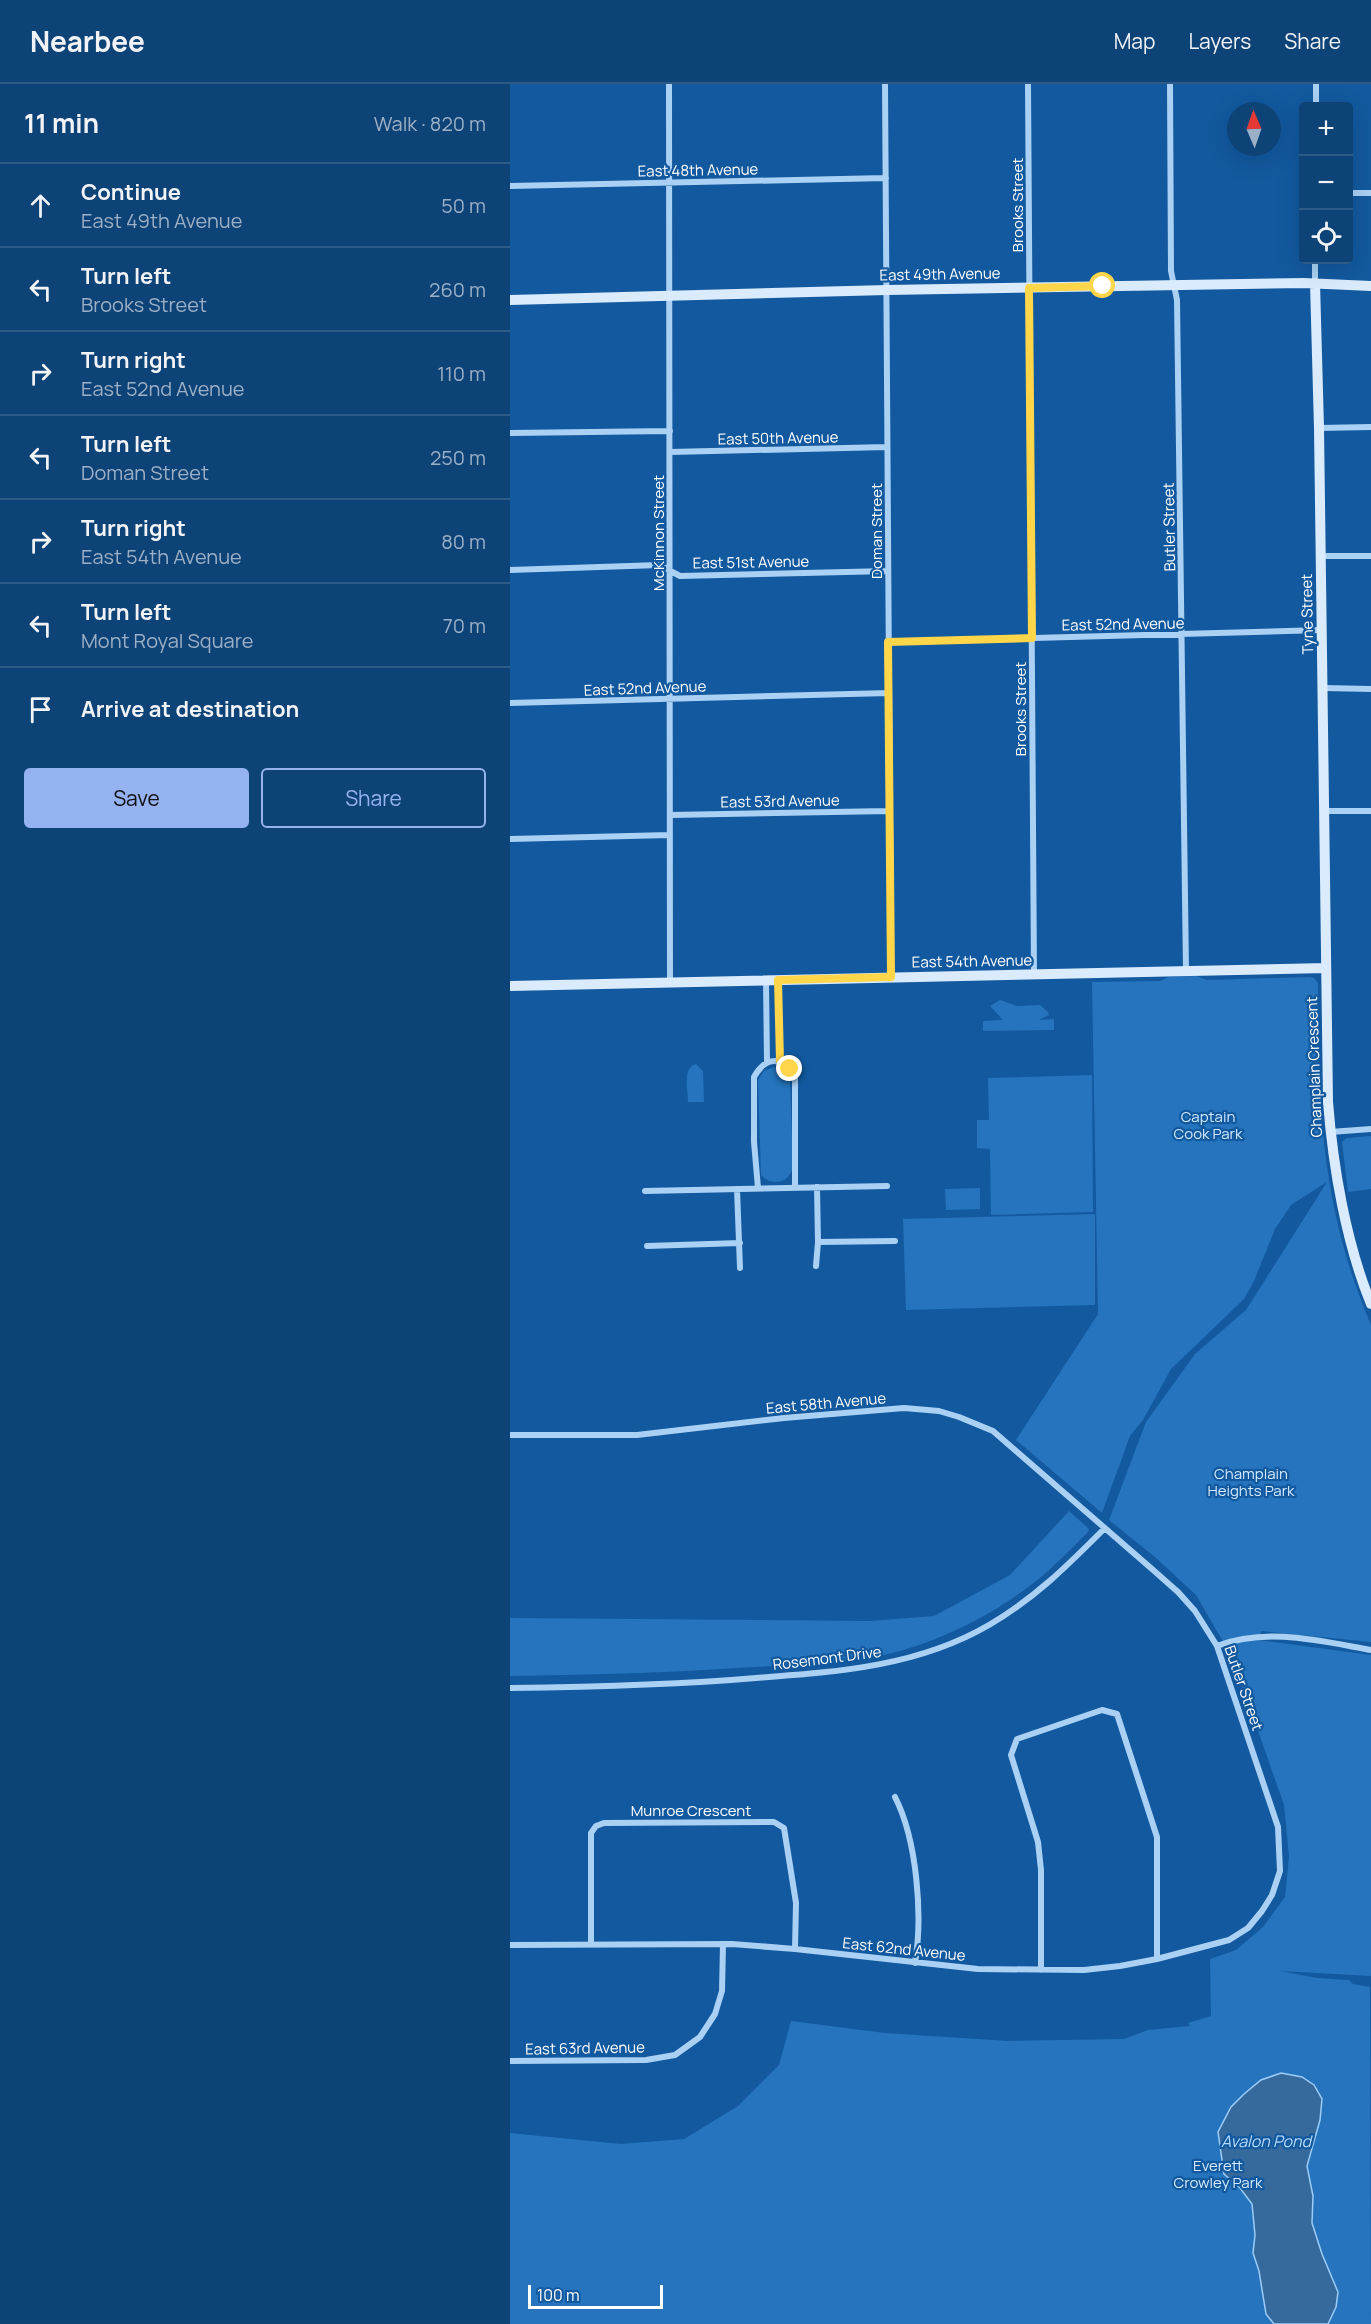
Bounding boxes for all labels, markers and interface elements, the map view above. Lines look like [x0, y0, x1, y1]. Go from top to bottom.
text: Nearbee [30, 22, 145, 60]
text: Map [1114, 27, 1155, 55]
text: Layers [1188, 27, 1251, 55]
text: Share [1284, 27, 1341, 55]
north arrow [1227, 102, 1281, 156]
map controls [1299, 102, 1353, 264]
button: + [1299, 102, 1353, 156]
text: 11 min [24, 105, 99, 141]
text: Walk · 820 m [374, 110, 486, 137]
button: − [1299, 156, 1353, 210]
street label: East 48th Avenue [638, 158, 759, 182]
street label: Brooks Street [1007, 158, 1028, 252]
text: Continue [81, 177, 181, 207]
icon: ahead [24, 189, 57, 222]
text: 50 m [441, 192, 486, 219]
text: East 49th Avenue [81, 207, 242, 234]
button: locate [1299, 210, 1353, 264]
text: Turn left [81, 261, 171, 291]
street label: East 49th Avenue [879, 262, 1001, 286]
route start [1089, 272, 1115, 298]
icon: left [24, 273, 57, 306]
text: 260 m [429, 276, 486, 303]
text: Brooks Street [81, 291, 207, 318]
text: Turn right [81, 345, 186, 375]
icon: right [24, 357, 57, 390]
text: 110 m [437, 360, 486, 387]
text: East 52nd Avenue [81, 375, 245, 402]
street label: East 50th Avenue [717, 426, 839, 450]
text: Turn left [81, 429, 171, 459]
icon: left [24, 441, 57, 474]
text: 250 m [430, 444, 486, 471]
text: Doman Street [81, 459, 209, 486]
street label: McKinnon Street [648, 475, 669, 591]
street label: Butler Street [1158, 482, 1180, 572]
street label: Doman Street [866, 483, 887, 579]
text: Turn right [81, 513, 186, 543]
icon: right [24, 525, 57, 558]
text: 80 m [441, 528, 486, 555]
text: East 54th Avenue [81, 543, 242, 570]
street label: East 51st Avenue [693, 550, 810, 574]
street label: Tyne Street [1296, 574, 1318, 654]
text: Turn left [81, 597, 171, 627]
icon: left [24, 609, 57, 642]
text: 70 m [443, 612, 486, 639]
street label: East 52nd Avenue [1061, 612, 1185, 636]
text: Mont Royal Square [81, 627, 253, 654]
street label: Brooks Street [1010, 662, 1031, 756]
street label: East 52nd Avenue [583, 675, 707, 701]
icon: arrive [24, 693, 57, 726]
text: Arrive at destination [81, 694, 299, 724]
button: Save [24, 768, 249, 828]
button: Share [261, 768, 486, 828]
street label: East 53rd Avenue [720, 789, 840, 813]
street label: East 54th Avenue [912, 949, 1033, 973]
street label: Champlain Crescent [1301, 996, 1327, 1138]
route end [776, 1055, 802, 1081]
park label: Captain Cook Park [1174, 1106, 1243, 1144]
street label: East 58th Avenue [765, 1387, 887, 1419]
park label: Champlain Heights Park [1207, 1463, 1295, 1501]
street label: Rosemont Drive [772, 1641, 883, 1675]
street label: Butler Street [1220, 1643, 1268, 1733]
street label: Munroe Crescent [631, 1800, 751, 1821]
street label: East 62nd Avenue [841, 1932, 967, 1966]
street label: East 63rd Avenue [525, 2036, 645, 2060]
water label: Avalon Pond [1221, 2130, 1313, 2152]
park label: Everett Crowley Park [1174, 2155, 1263, 2193]
scale bar [528, 2282, 663, 2310]
text: 100 m [537, 2284, 580, 2306]

